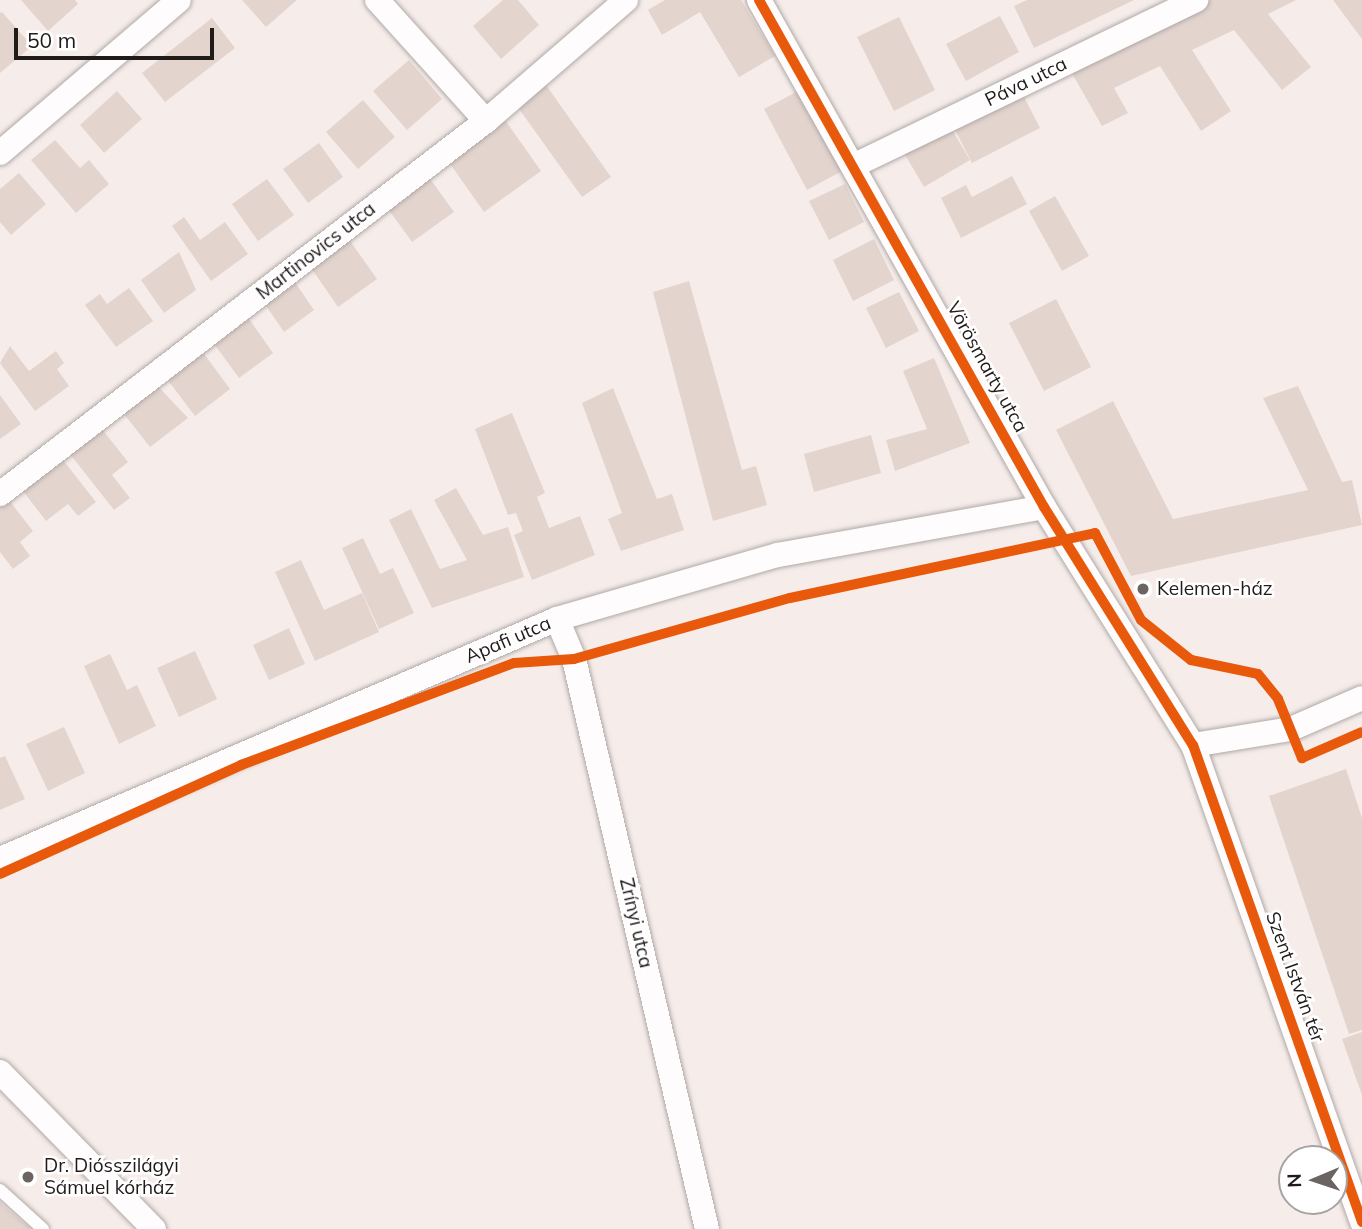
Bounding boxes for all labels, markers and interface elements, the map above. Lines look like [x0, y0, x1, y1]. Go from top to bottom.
scale bar [18, 14, 217, 58]
text: 50 m [27, 27, 76, 53]
street label: Páva utca [981, 52, 1071, 112]
street label: Martinovics utca [252, 197, 380, 305]
street label: Vörösmarty utca [942, 298, 1032, 436]
place label: Kelemen-ház [1157, 578, 1273, 600]
marker: Kelemen-ház [1135, 581, 1151, 597]
street label: Apafi utca [462, 612, 554, 668]
street label: Zrínyi utca [615, 876, 657, 970]
street label: Szent István tér [1261, 909, 1329, 1045]
north arrow [1278, 1145, 1348, 1215]
place label: Dr. Diósszilágyi Sámuel kórház [44, 1155, 179, 1199]
marker: Dr. Diósszilágyi Sámuel kórház [18, 1167, 38, 1187]
text: N [1282, 1173, 1306, 1188]

